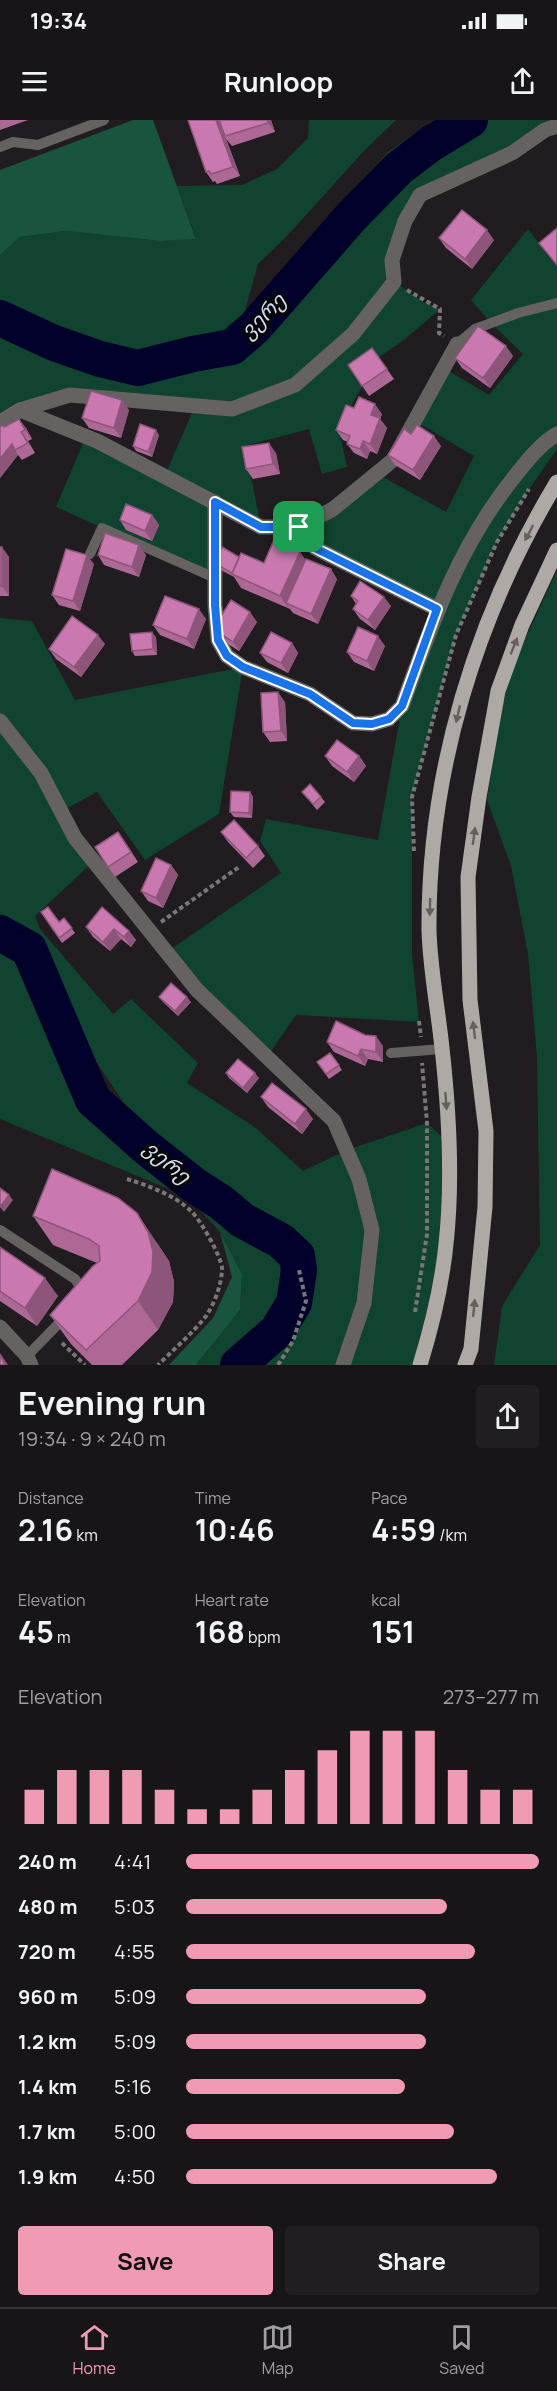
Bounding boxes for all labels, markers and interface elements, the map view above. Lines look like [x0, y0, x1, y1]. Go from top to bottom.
text: 19:34 [30, 6, 87, 36]
text: Runloop [224, 63, 333, 100]
icon: menu [18, 65, 51, 98]
icon: share [506, 65, 539, 98]
water label: ვერე [233, 286, 292, 344]
pin [273, 501, 324, 552]
icon: arrive [282, 510, 315, 543]
one-way arrow [524, 525, 534, 542]
one-way arrow [509, 636, 519, 654]
one-way arrow [452, 705, 462, 723]
one-way arrow [469, 826, 478, 845]
one-way arrow [425, 897, 435, 916]
one-way arrow [469, 1021, 479, 1040]
one-way arrow [441, 1091, 451, 1110]
water label: ვერე [138, 1133, 198, 1190]
one-way arrow [469, 1298, 479, 1317]
text: Evening run [18, 1380, 206, 1425]
button: share [476, 1385, 539, 1448]
text: 19:34 · 9 × 240 m [18, 1425, 166, 1452]
text: Distance [18, 1487, 84, 1509]
text: Time [195, 1487, 231, 1509]
text: Pace [371, 1487, 407, 1509]
text: 2.16 [18, 1509, 73, 1550]
text: 10:46 [195, 1509, 275, 1550]
text: 4:59 [371, 1509, 436, 1550]
text: km [73, 1524, 98, 1546]
text: /km [436, 1524, 467, 1546]
text: Elevation [18, 1589, 86, 1611]
text: Heart rate [195, 1589, 269, 1611]
text: kcal [371, 1589, 401, 1611]
text: 45 [18, 1611, 54, 1652]
text: 168 [195, 1611, 245, 1652]
text: 151 [371, 1611, 415, 1652]
text: m [54, 1626, 71, 1648]
text: bpm [245, 1626, 281, 1648]
text: Elevation [18, 1683, 102, 1710]
text: 273–277 m [443, 1683, 539, 1710]
text: 240 m [18, 1848, 77, 1875]
text: 4:41 [114, 1848, 151, 1875]
text: 480 m [18, 1893, 78, 1920]
text: 5:03 [114, 1893, 155, 1920]
text: 720 m [18, 1938, 76, 1965]
text: 4:55 [114, 1938, 155, 1965]
text: 960 m [18, 1983, 78, 2010]
text: 5:09 [114, 1983, 156, 2010]
text: 1.2 km [18, 2028, 77, 2055]
text: 5:09 [114, 2028, 156, 2055]
text: 1.4 km [18, 2073, 77, 2100]
text: 5:16 [114, 2073, 152, 2100]
text: 1.7 km [18, 2118, 75, 2145]
text: 5:00 [114, 2118, 156, 2145]
text: 1.9 km [18, 2163, 77, 2190]
text: 4:50 [114, 2163, 156, 2190]
button: Save [18, 2226, 273, 2295]
button: Share [285, 2226, 539, 2295]
tab: Home [73, 2321, 116, 2379]
tab: Map [261, 2321, 294, 2379]
tab: Saved [439, 2321, 484, 2379]

